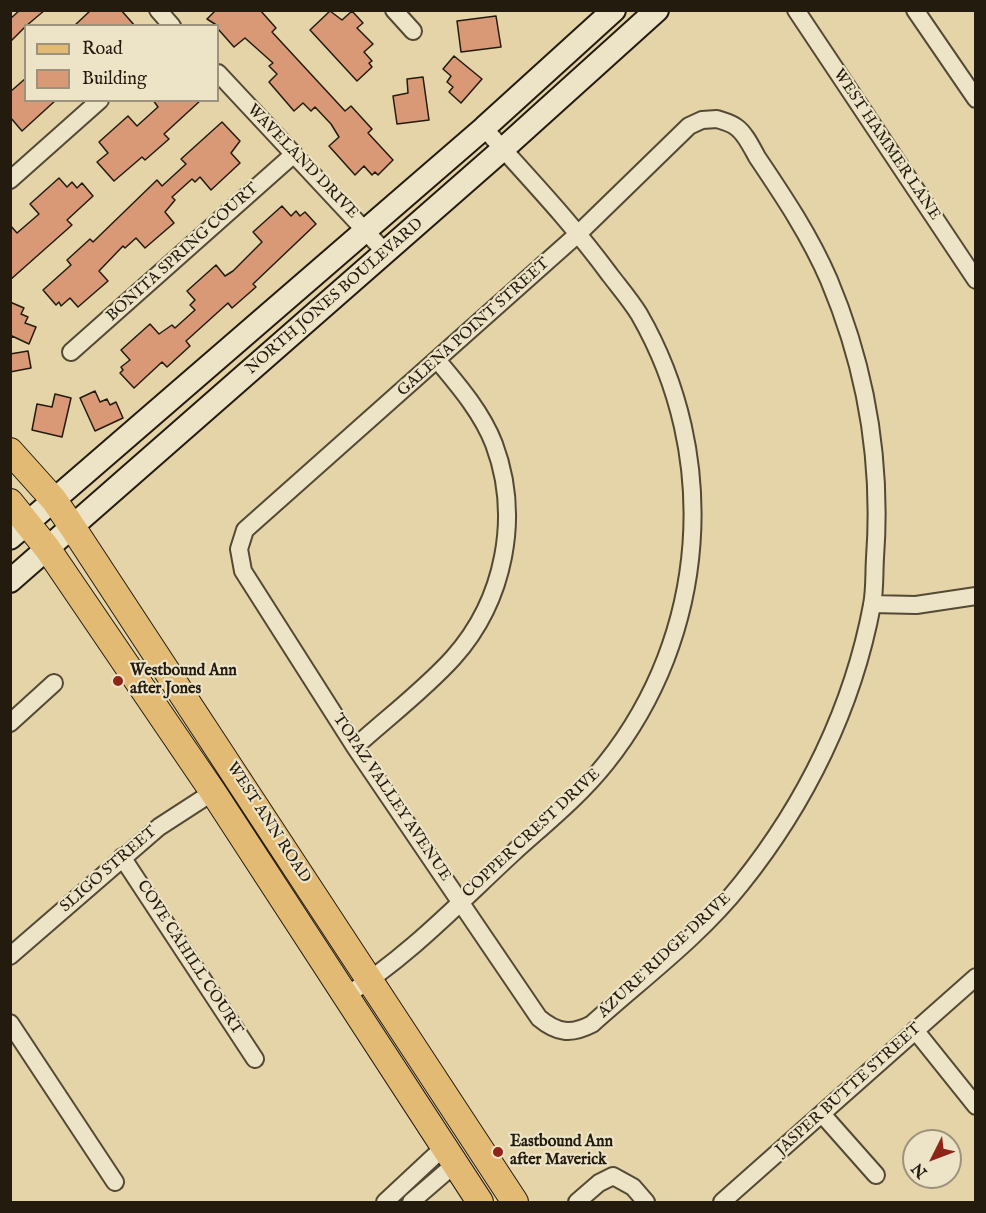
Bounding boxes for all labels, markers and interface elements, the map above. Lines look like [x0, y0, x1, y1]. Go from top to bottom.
legend [24, 24, 219, 102]
text: Road [82, 38, 123, 61]
street label: WEST HAMMER LANE [828, 66, 944, 224]
text: Building [82, 68, 147, 91]
street label: WAVELAND DRIVE [242, 101, 362, 223]
street label: BONITA SPRING COURT [103, 180, 263, 326]
street label: NORTH JONES BOULEVARD [242, 215, 428, 379]
street label: GALENA POINT STREET [394, 255, 554, 401]
place label: Westbound Ann after Jones [130, 662, 237, 700]
marker: Westbound Ann after Jones [111, 674, 125, 688]
street label: TOPAZ VALLEY AVENUE [328, 711, 454, 885]
street label: WEST ANN ROAD [222, 759, 314, 887]
street label: COPPER CREST DRIVE [459, 765, 605, 903]
street label: SLIGO STREET [57, 823, 161, 917]
street label: COVE CAHILL COURT [132, 877, 246, 1039]
street label: AZURE RIDGE DRIVE [595, 889, 735, 1023]
street label: JASPER BUTTE STREET [772, 1020, 926, 1160]
north arrow [902, 1129, 962, 1189]
place label: Eastbound Ann after Maverick [510, 1133, 613, 1171]
marker: Eastbound Ann after Maverick [491, 1145, 505, 1159]
text: N [908, 1158, 932, 1182]

